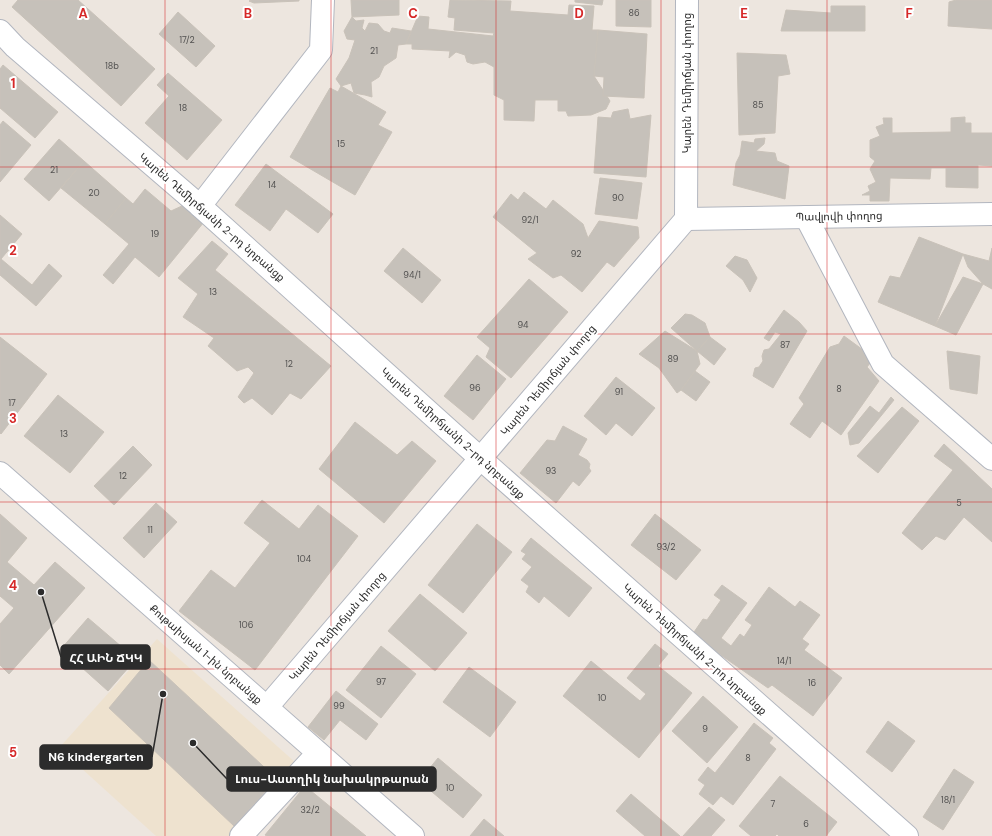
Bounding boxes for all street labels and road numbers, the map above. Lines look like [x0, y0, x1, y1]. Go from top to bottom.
street label: Կարեն Դեմիրճյան փողոց [680, 13, 694, 153]
street label: Կարեն Դեմիրճյանի 2-րդ նրբանցք [136, 150, 288, 284]
street label: Պավլովի փողոց [795, 208, 883, 224]
street label: Կարեն Դեմիրճյան փողոց [497, 322, 599, 438]
street label: Կարեն Դեմիրճյանի 2-րդ նրբանցք [378, 364, 528, 502]
street label: Կարեն Դեմիրճյան փողոց [286, 568, 388, 684]
street label: Կարեն Դեմիրճյանի 2-րդ նրբանցք [620, 580, 770, 718]
street label: Քութաիսյան 1-ին նրբանցք [147, 601, 265, 707]

